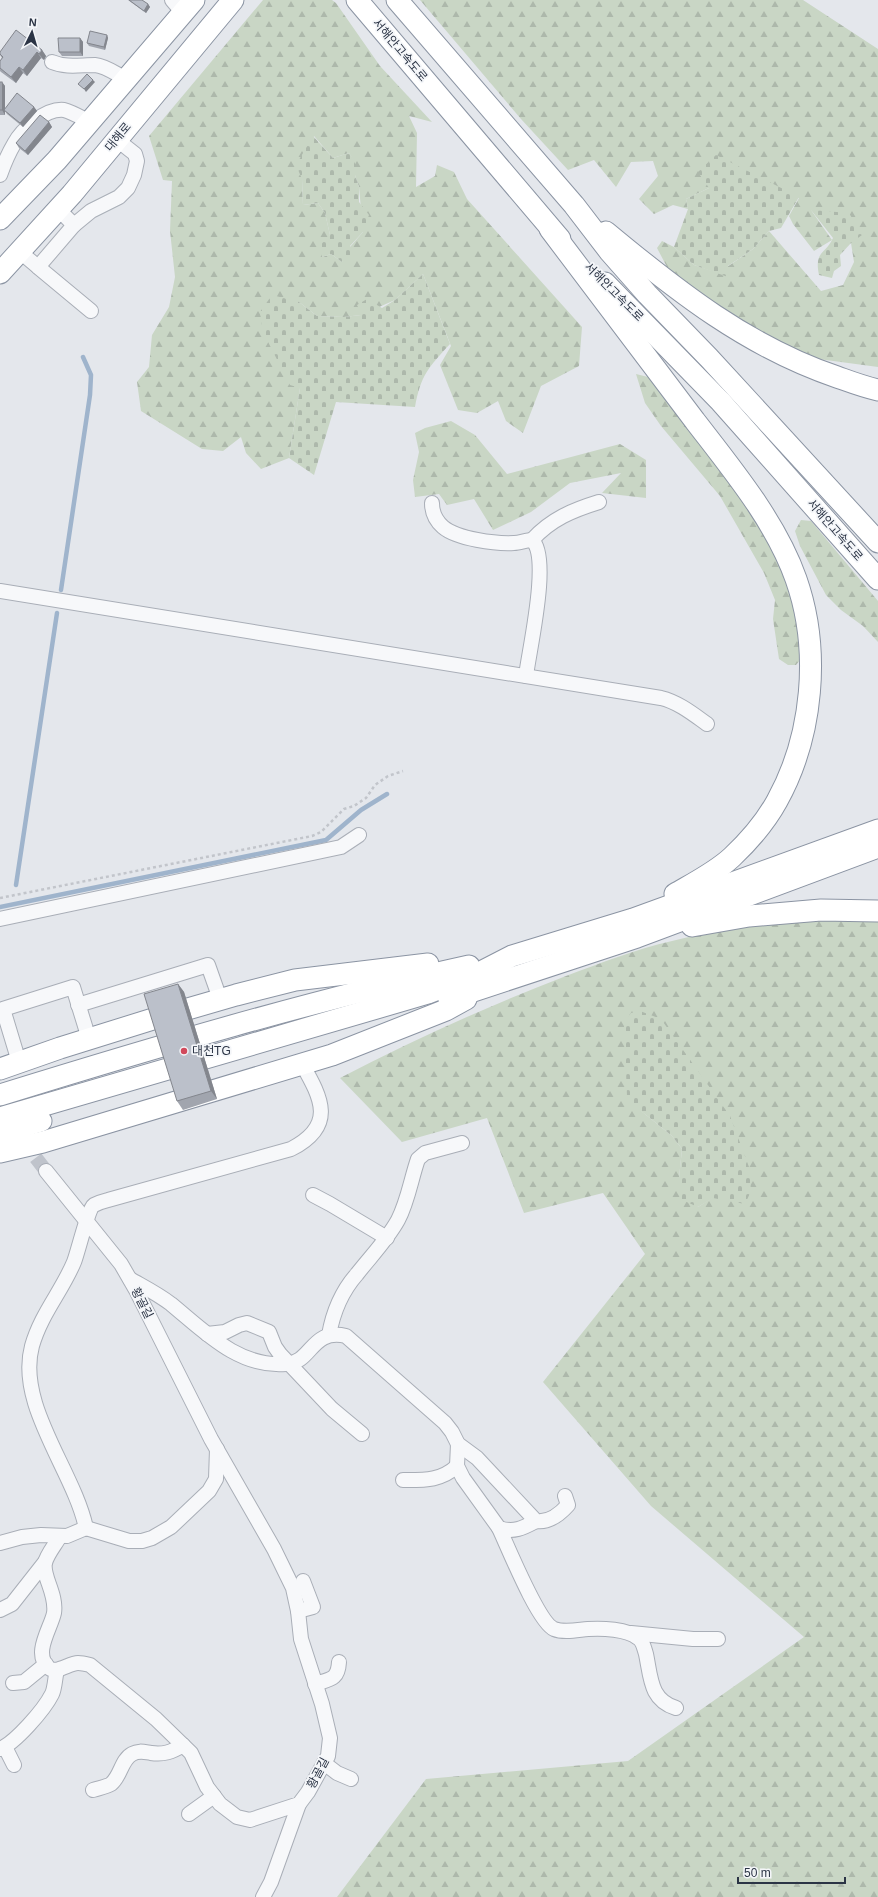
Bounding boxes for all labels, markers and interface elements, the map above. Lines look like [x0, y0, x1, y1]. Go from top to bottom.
north arrow [12, 12, 52, 52]
text: N [28, 16, 37, 28]
street label: 서해안고속도로 [370, 16, 430, 84]
street label: 대해로 [102, 120, 134, 154]
street label: 서해안고속도로 [582, 260, 646, 324]
street label: 서해안고속도로 [804, 496, 866, 564]
place label: 대천TG [192, 1044, 231, 1058]
marker: 대천TG [179, 1046, 189, 1056]
street label: 황골길 [128, 1285, 156, 1321]
street label: 황골길 [304, 1755, 332, 1791]
scale bar [738, 1859, 845, 1885]
text: 50 m [744, 1866, 771, 1880]

